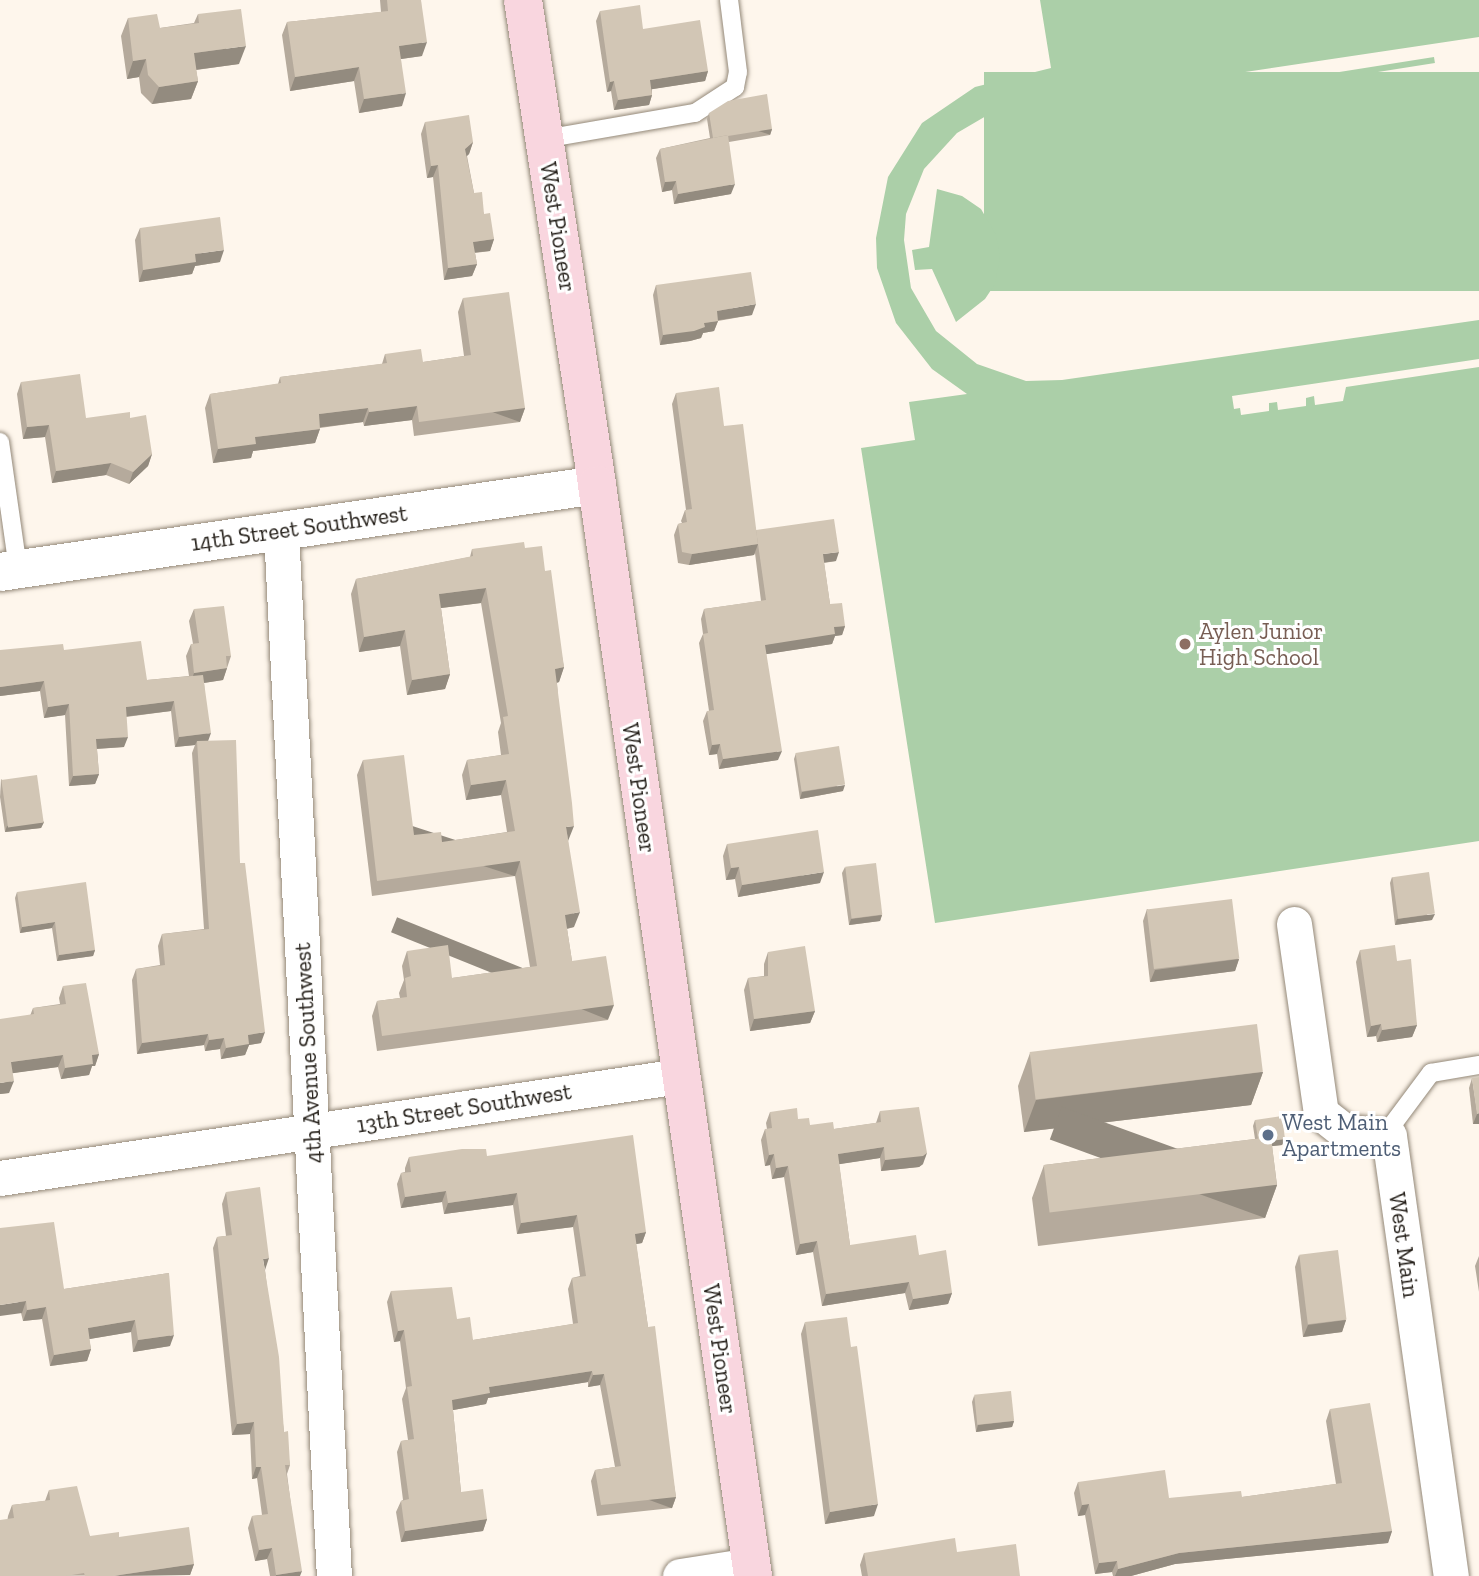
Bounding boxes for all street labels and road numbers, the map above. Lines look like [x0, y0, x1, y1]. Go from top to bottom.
street label: West Pioneer [534, 160, 582, 294]
street label: 14th Street Southwest [189, 499, 409, 557]
street label: West Pioneer [616, 721, 662, 855]
street label: 4th Avenue Southwest [288, 942, 328, 1164]
street label: 13th Street Southwest [355, 1077, 573, 1139]
street label: West Main [1383, 1191, 1425, 1299]
street label: West Pioneer [697, 1282, 743, 1416]

